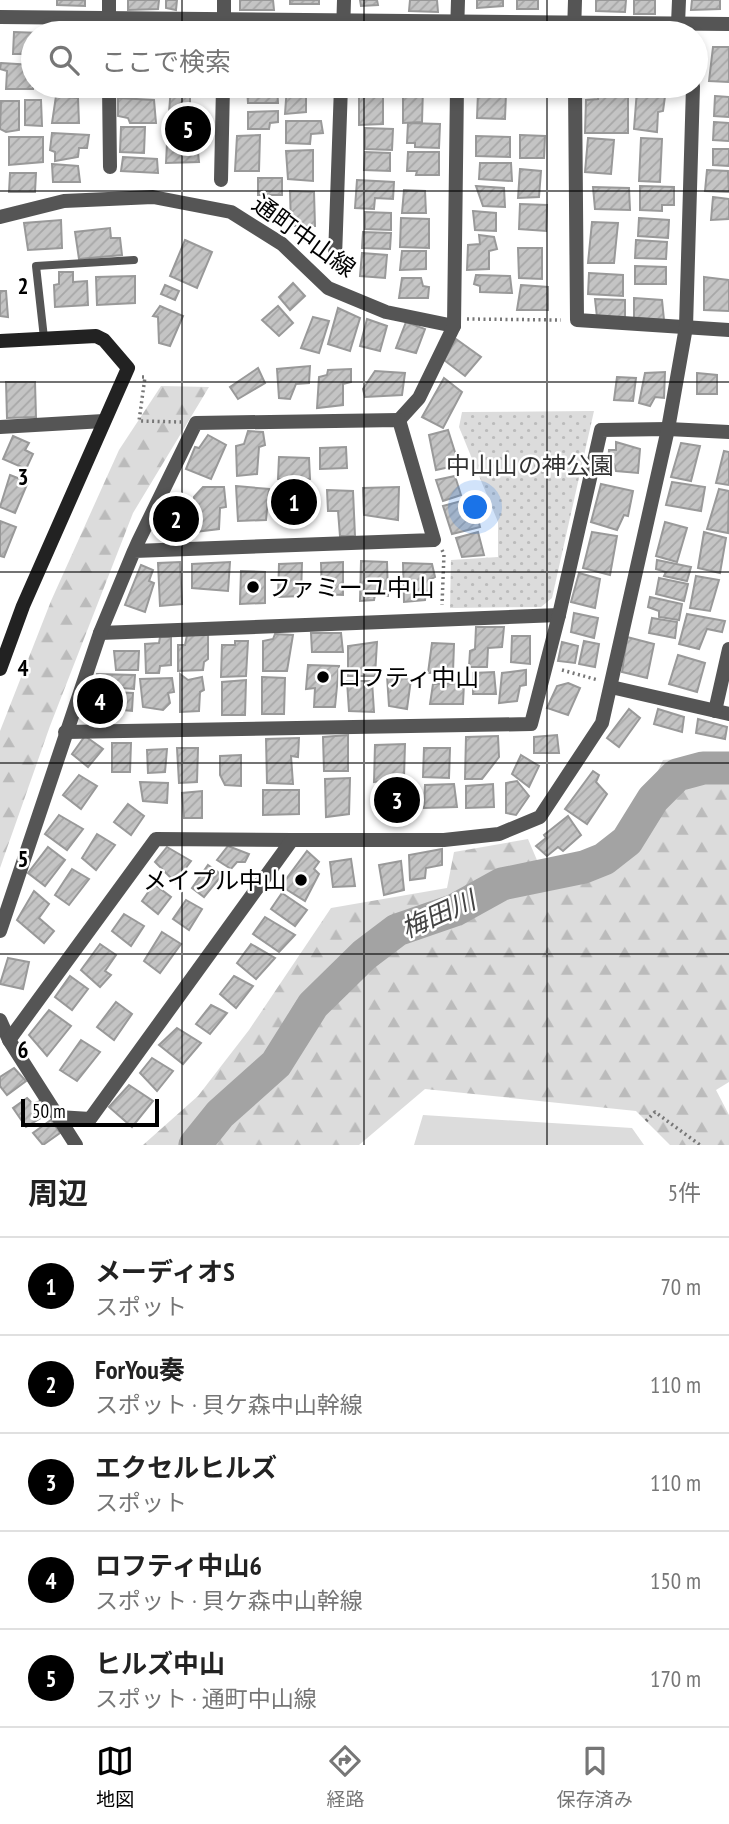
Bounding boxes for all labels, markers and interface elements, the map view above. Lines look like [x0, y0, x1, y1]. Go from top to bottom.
search box [21, 21, 708, 98]
icon: search [45, 41, 83, 79]
text: ここで検索 [101, 45, 231, 78]
pin: 5 [165, 103, 211, 155]
street label: 通町中山線 [246, 188, 362, 284]
text: 2 [18, 271, 29, 300]
park label: 中山山の神公園 [446, 450, 614, 481]
text: 3 [18, 462, 29, 491]
pin: 1 [271, 476, 317, 528]
your location [458, 490, 492, 524]
pin: 2 [153, 493, 199, 545]
place label: ファミーユ中山 [267, 572, 435, 603]
marker: ファミーユ中山 [245, 579, 261, 595]
text: 4 [18, 653, 29, 682]
place label: ロフティ中山 [337, 662, 480, 693]
marker: ロフティ中山 [315, 669, 331, 685]
pin: 4 [77, 675, 123, 727]
pin: 3 [374, 774, 420, 826]
text: 5 [18, 844, 29, 873]
place label: メイプル中山 [143, 865, 287, 896]
marker: メイプル中山 [293, 872, 309, 888]
water label: 梅田川 [396, 882, 483, 945]
text: 6 [18, 1035, 29, 1064]
scale bar [21, 1096, 159, 1128]
text: 50 m [32, 1099, 66, 1123]
text: 周辺 [28, 1173, 88, 1212]
text: 5件 [668, 1178, 701, 1207]
text: メーディオS [95, 1255, 235, 1288]
text: 1 [46, 1272, 57, 1301]
text: 70 m [660, 1272, 701, 1301]
text: スポット [95, 1292, 187, 1321]
text: ForYou奏 [95, 1353, 185, 1386]
text: 2 [46, 1370, 57, 1399]
text: 110 m [650, 1370, 701, 1399]
text: スポット · 貝ケ森中山幹線 [95, 1390, 363, 1419]
text: エクセルヒルズ [95, 1451, 277, 1484]
text: 3 [46, 1468, 57, 1497]
text: 110 m [650, 1468, 701, 1497]
text: スポット [95, 1488, 187, 1517]
text: ロフティ中山6 [95, 1549, 262, 1582]
text: 4 [46, 1566, 57, 1595]
text: 150 m [650, 1566, 701, 1595]
text: スポット · 貝ケ森中山幹線 [95, 1586, 363, 1615]
text: ヒルズ中山 [95, 1647, 225, 1680]
text: 5 [46, 1664, 57, 1693]
text: 170 m [650, 1664, 701, 1693]
text: スポット · 通町中山線 [95, 1684, 317, 1713]
tab: 地図 [96, 1742, 134, 1811]
tab: 経路 [326, 1742, 365, 1811]
tab: 保存済み [557, 1742, 633, 1811]

